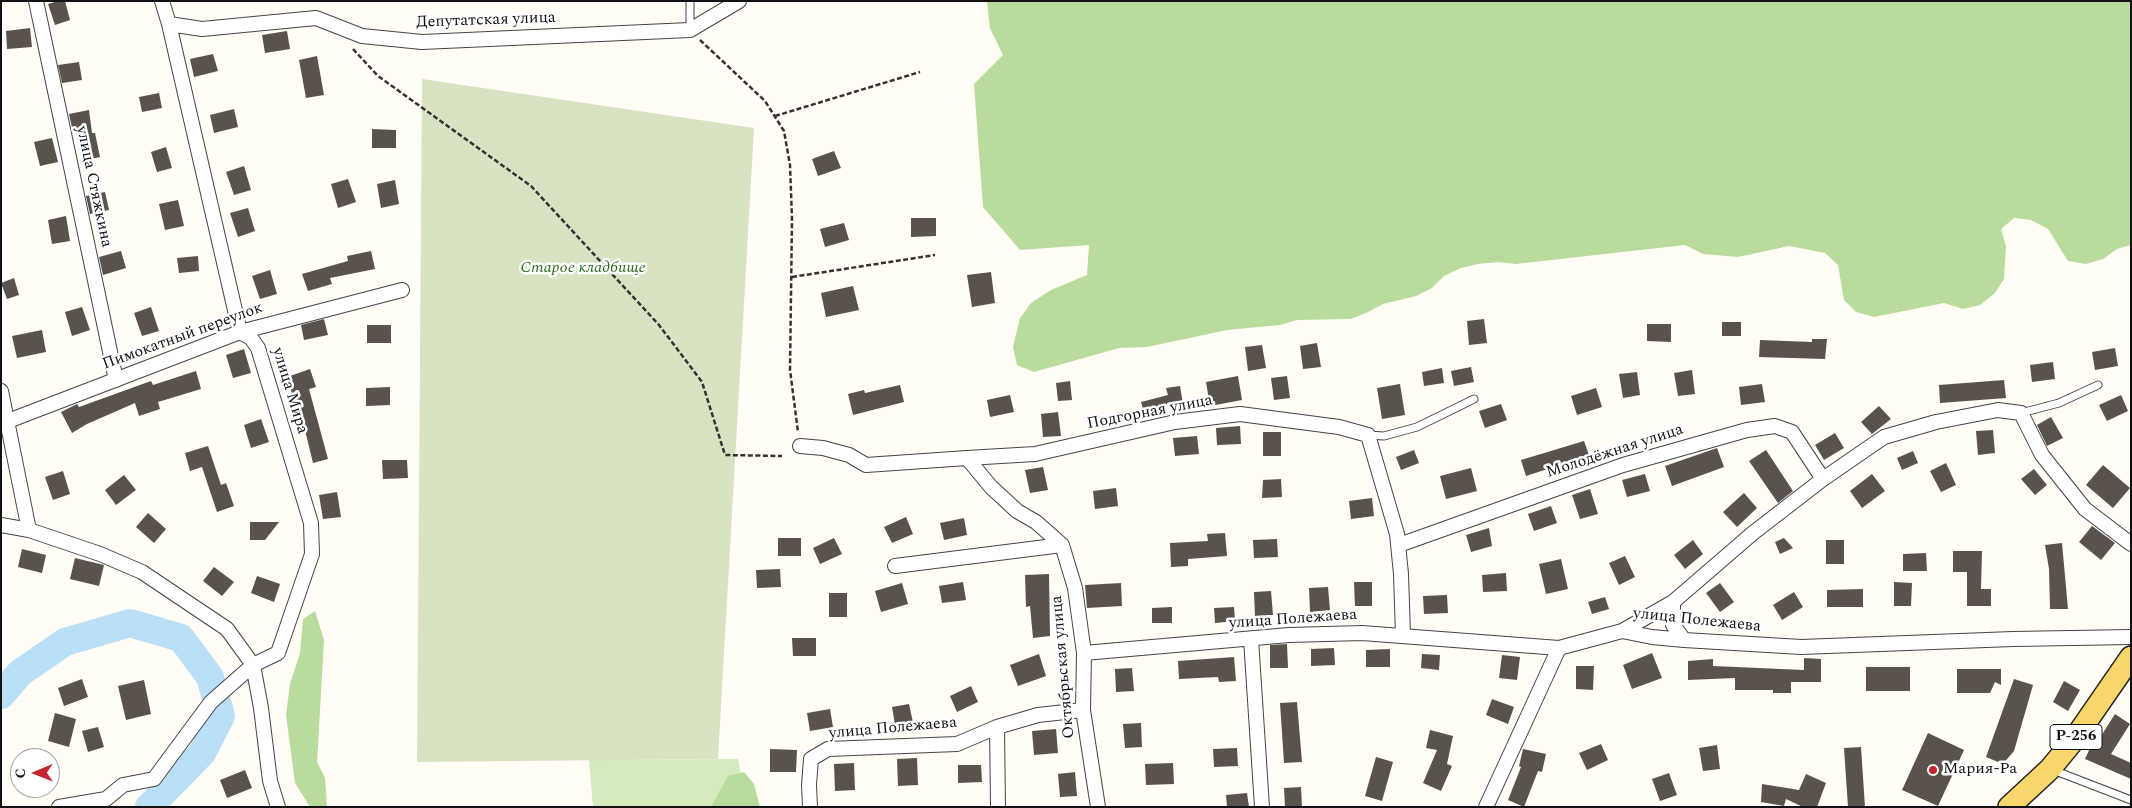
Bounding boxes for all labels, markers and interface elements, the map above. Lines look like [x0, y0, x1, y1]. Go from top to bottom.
street label: Депутатская улица [416, 9, 556, 33]
street label: улица Стяжкина [71, 125, 115, 249]
park label: Старое кладбище [520, 259, 646, 279]
street label: Пимокатный переулок [100, 299, 266, 375]
street label: улица Мира [267, 346, 311, 436]
street label: Подгорная улица [1085, 391, 1215, 435]
street label: Молодёжная улица [1544, 421, 1686, 483]
street label: Октябрьская улица [1048, 595, 1080, 739]
street label: улица Полежаева [1632, 605, 1762, 637]
street label: улица Полежаева [1228, 606, 1358, 634]
street label: улица Полежаева [828, 714, 958, 744]
road number: Р-256 [2050, 724, 2102, 750]
north arrow [10, 748, 60, 798]
place label: Мария-Ра [1943, 760, 2017, 780]
marker: Мария-Ра [1927, 764, 1939, 776]
text: С [10, 768, 31, 778]

